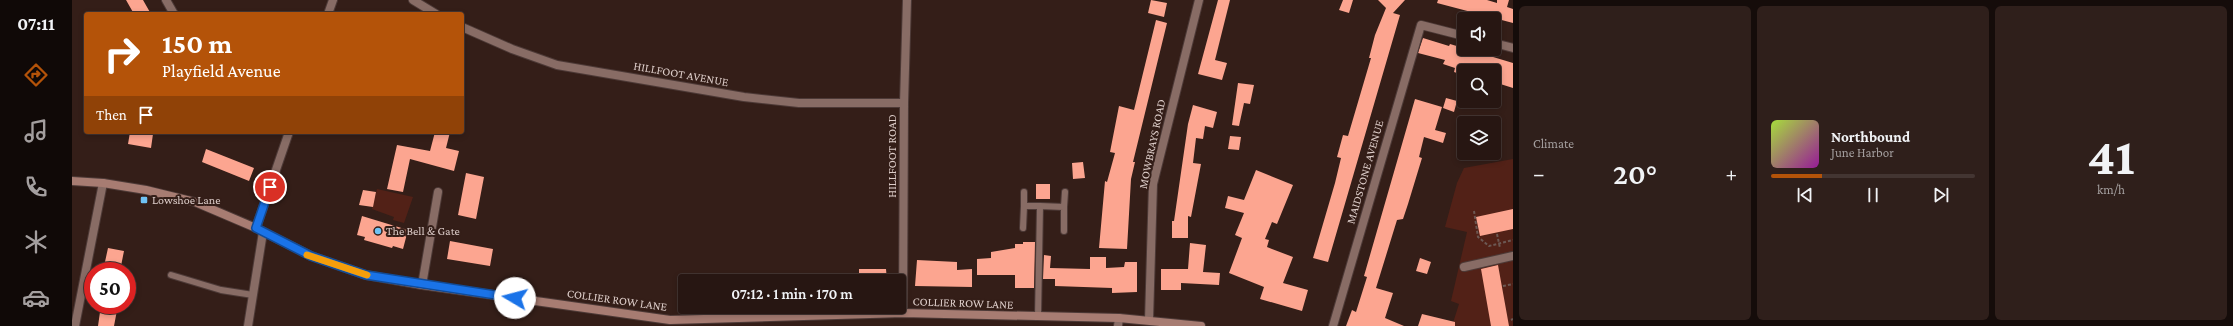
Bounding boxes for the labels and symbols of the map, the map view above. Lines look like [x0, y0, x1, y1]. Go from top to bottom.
street label: HILLFOOT AVENUE [632, 59, 730, 89]
street label: MOWBRAYS ROAD [1136, 98, 1168, 190]
street label: HILLFOOT ROAD [885, 114, 899, 198]
street label: MAIDSTONE AVENUE [1343, 118, 1387, 225]
pin [253, 170, 287, 204]
place label: Lowshoe Lane [152, 193, 221, 207]
marker: Lowshoe Lane [139, 195, 149, 205]
place label: The Bell & Gate [386, 224, 460, 238]
marker: The Bell & Gate [373, 226, 383, 236]
speed limit sign: 50 [84, 262, 136, 314]
position arrow [494, 277, 536, 319]
street label: COLLIER ROW LANE [566, 286, 668, 314]
street label: COLLIER ROW LANE [912, 294, 1014, 312]

